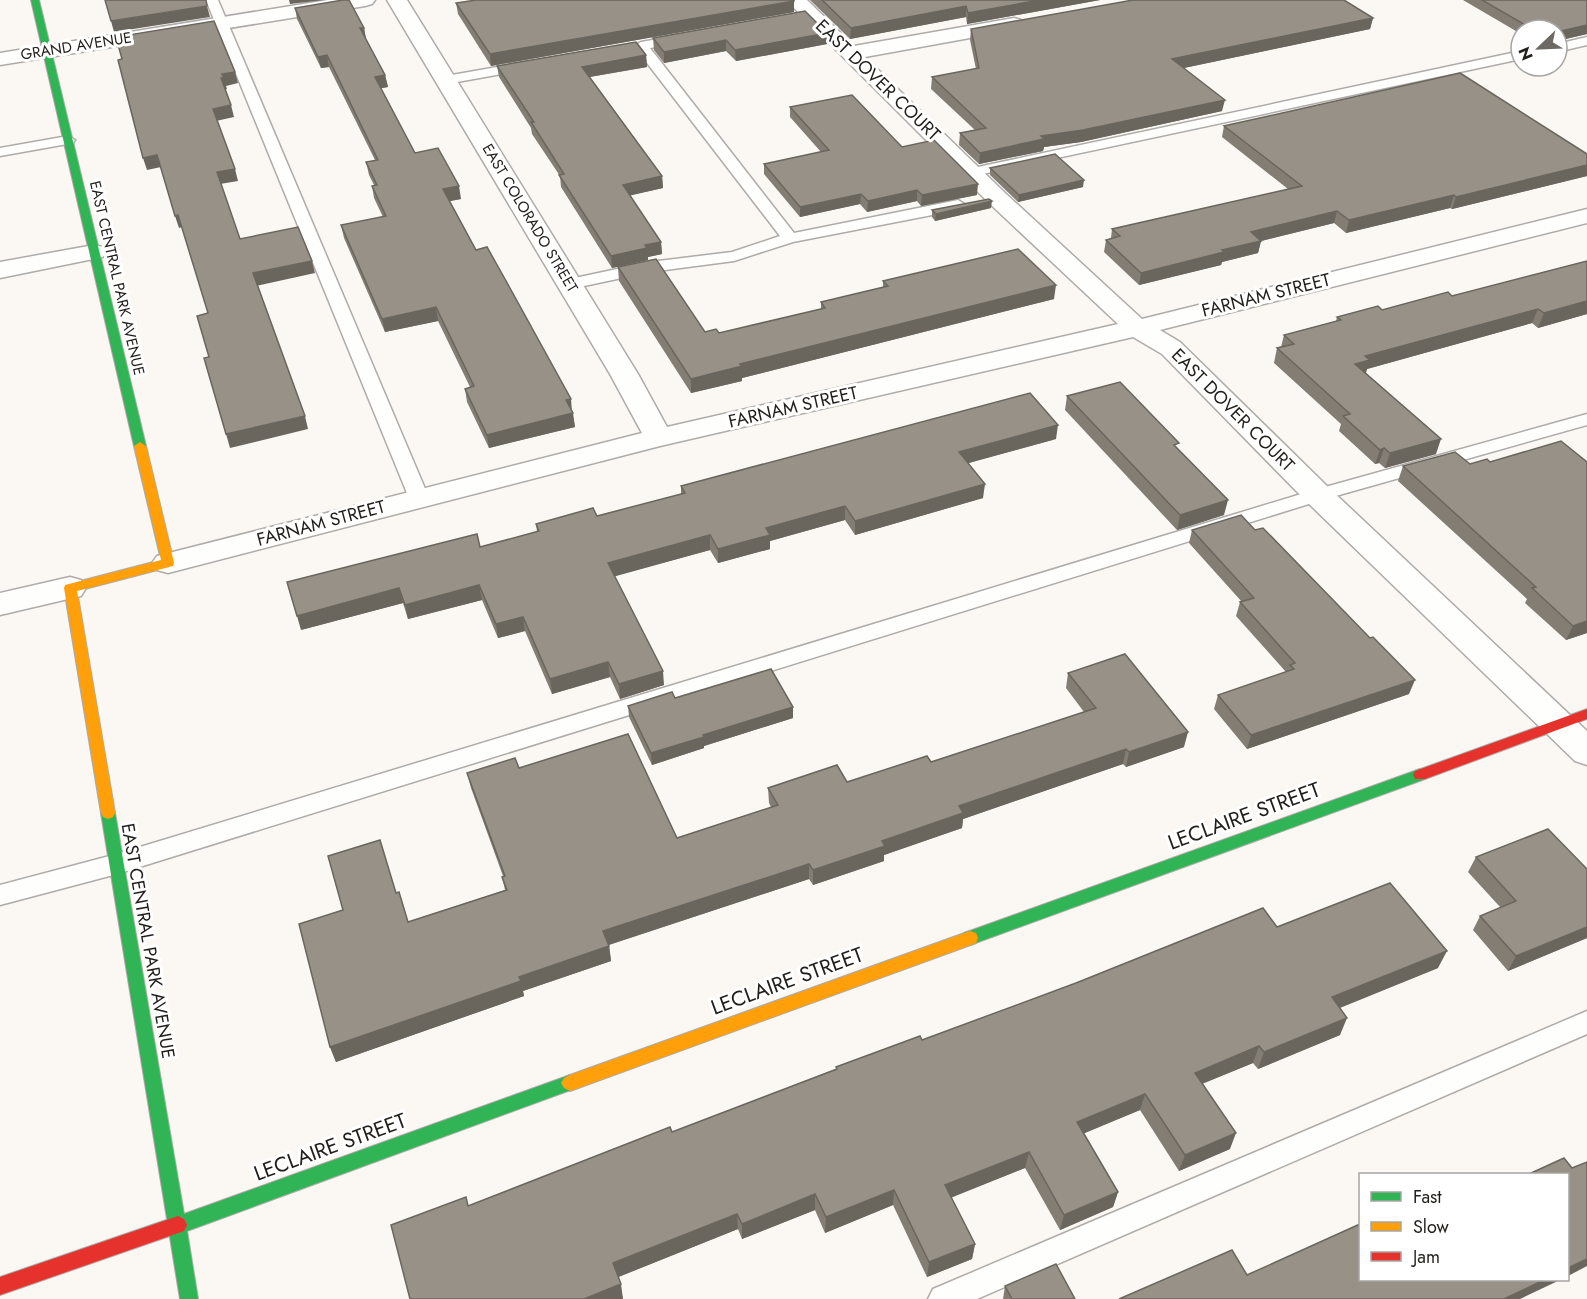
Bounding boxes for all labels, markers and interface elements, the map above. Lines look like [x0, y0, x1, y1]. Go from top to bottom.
street label: EAST DOVER COURT [810, 13, 947, 147]
north arrow [1509, 18, 1569, 78]
street label: GRAND AVENUE [19, 26, 133, 66]
text: N [1513, 43, 1539, 64]
street label: EAST COLORADO STREET [477, 139, 583, 297]
street label: EAST CENTRAL PARK AVENUE [84, 179, 150, 377]
street label: FARNAM STREET [1199, 266, 1334, 324]
street label: EAST DOVER COURT [1166, 343, 1301, 478]
street label: FARNAM STREET [726, 379, 861, 435]
street label: FARNAM STREET [254, 493, 389, 553]
street label: LECLAIRE STREET [1164, 774, 1325, 857]
street label: EAST CENTRAL PARK AVENUE [114, 821, 182, 1061]
street label: LECLAIRE STREET [707, 939, 868, 1022]
street label: LECLAIRE STREET [250, 1105, 411, 1188]
legend [1359, 1173, 1569, 1281]
text: Fast [1413, 1184, 1442, 1210]
text: Slow [1413, 1214, 1450, 1240]
text: Jam [1411, 1244, 1440, 1270]

